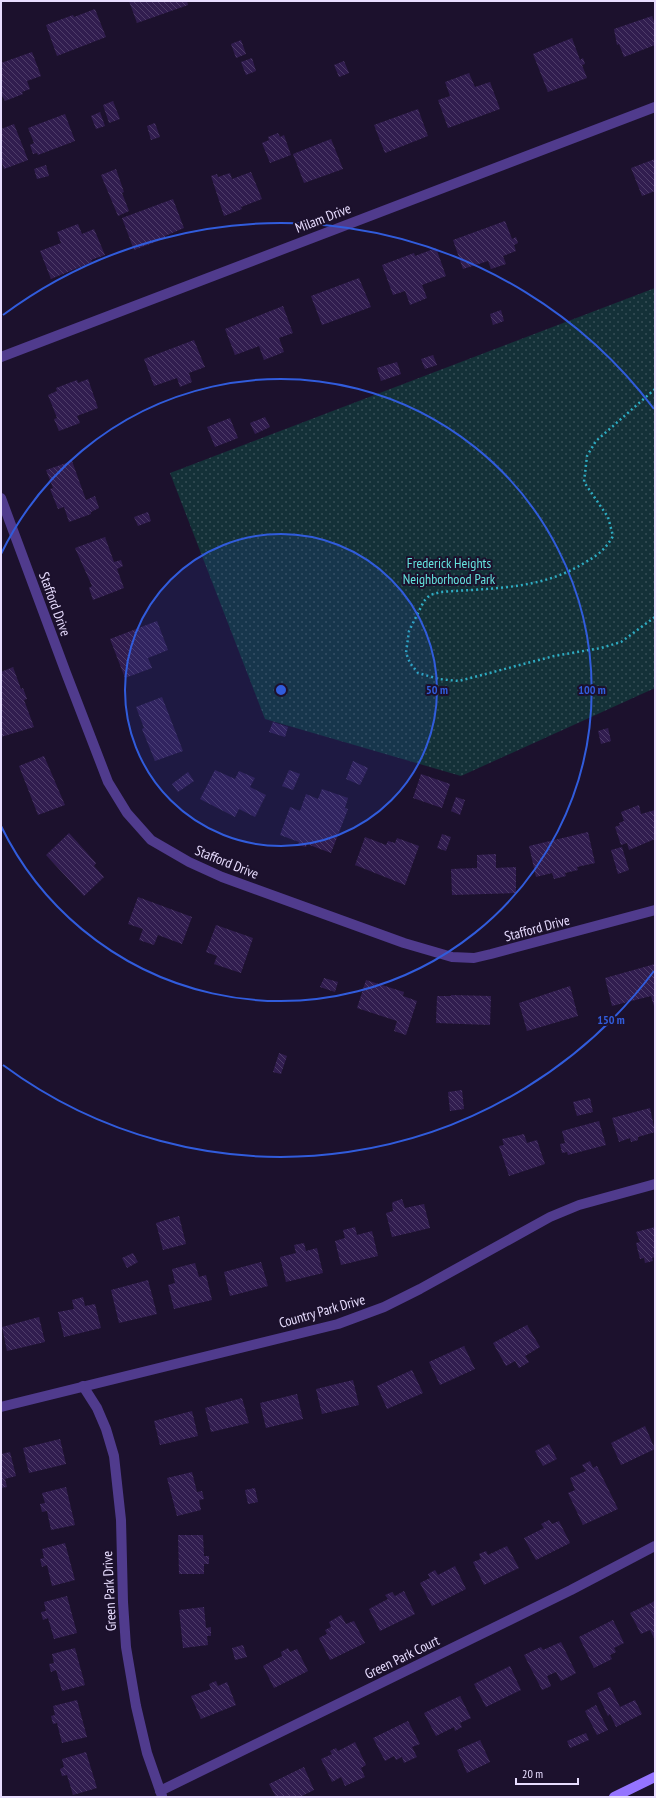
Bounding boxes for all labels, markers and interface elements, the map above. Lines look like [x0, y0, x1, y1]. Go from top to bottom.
street label: Milam Drive [293, 199, 354, 237]
park label: Frederick Heights Neighborhood Park [403, 554, 496, 588]
street label: Stafford Drive [35, 569, 75, 639]
text: 50 m [426, 682, 448, 697]
text: 100 m [578, 682, 606, 697]
centre of rings [274, 683, 288, 697]
street label: Stafford Drive [193, 841, 262, 883]
street label: Stafford Drive [502, 911, 572, 945]
text: 150 m [597, 1012, 625, 1027]
street label: Country Park Drive [277, 1290, 367, 1332]
street label: Green Park Drive [98, 1550, 120, 1632]
street label: Green Park Court [362, 1631, 442, 1683]
scale bar [516, 1760, 578, 1786]
text: 20 m [522, 1766, 543, 1781]

